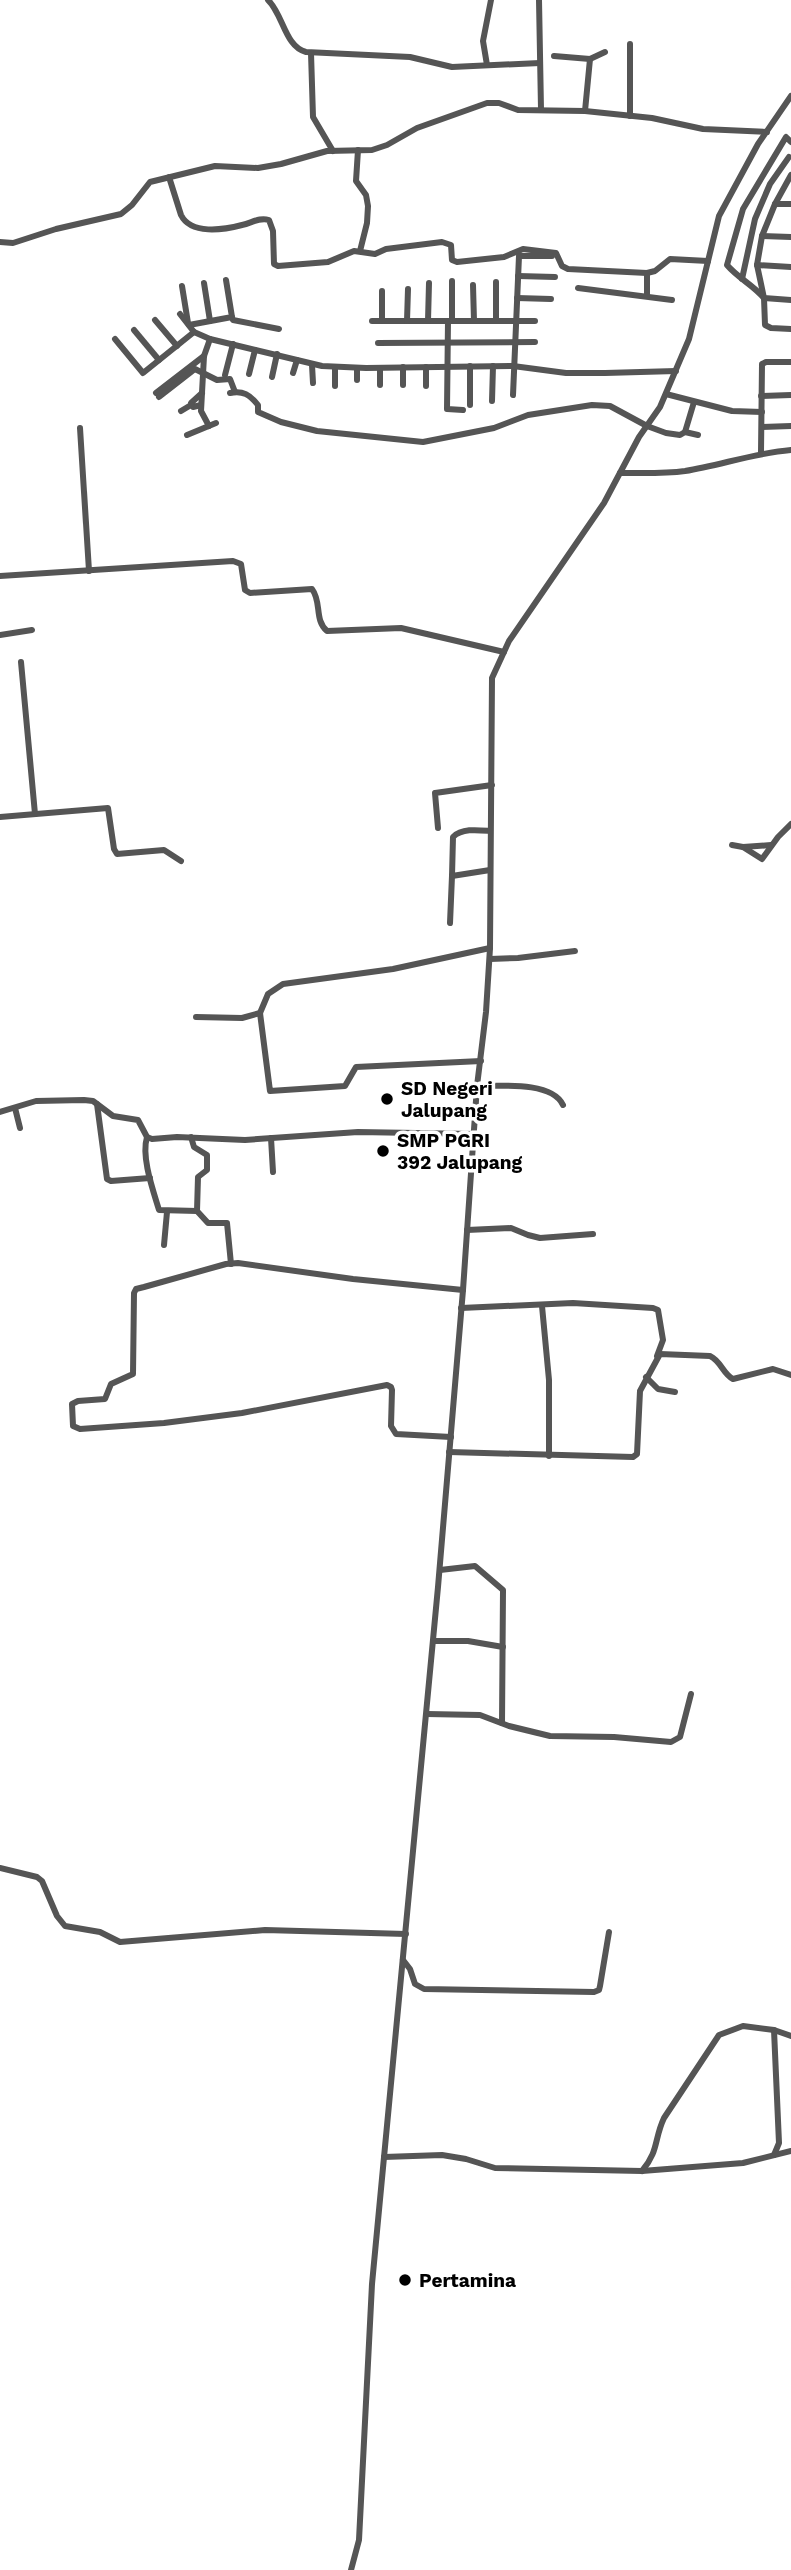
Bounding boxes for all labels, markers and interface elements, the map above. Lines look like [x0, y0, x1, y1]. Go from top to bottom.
place label: SD Negeri Jalupang [401, 1077, 493, 1122]
marker: SD Negeri Jalupang [379, 1091, 395, 1107]
place label: SMP PGRI 392 Jalupang [397, 1129, 523, 1174]
marker: SMP PGRI 392 Jalupang [375, 1143, 391, 1159]
place label: Pertamina [419, 2269, 516, 2292]
marker: Pertamina [397, 2272, 413, 2288]

